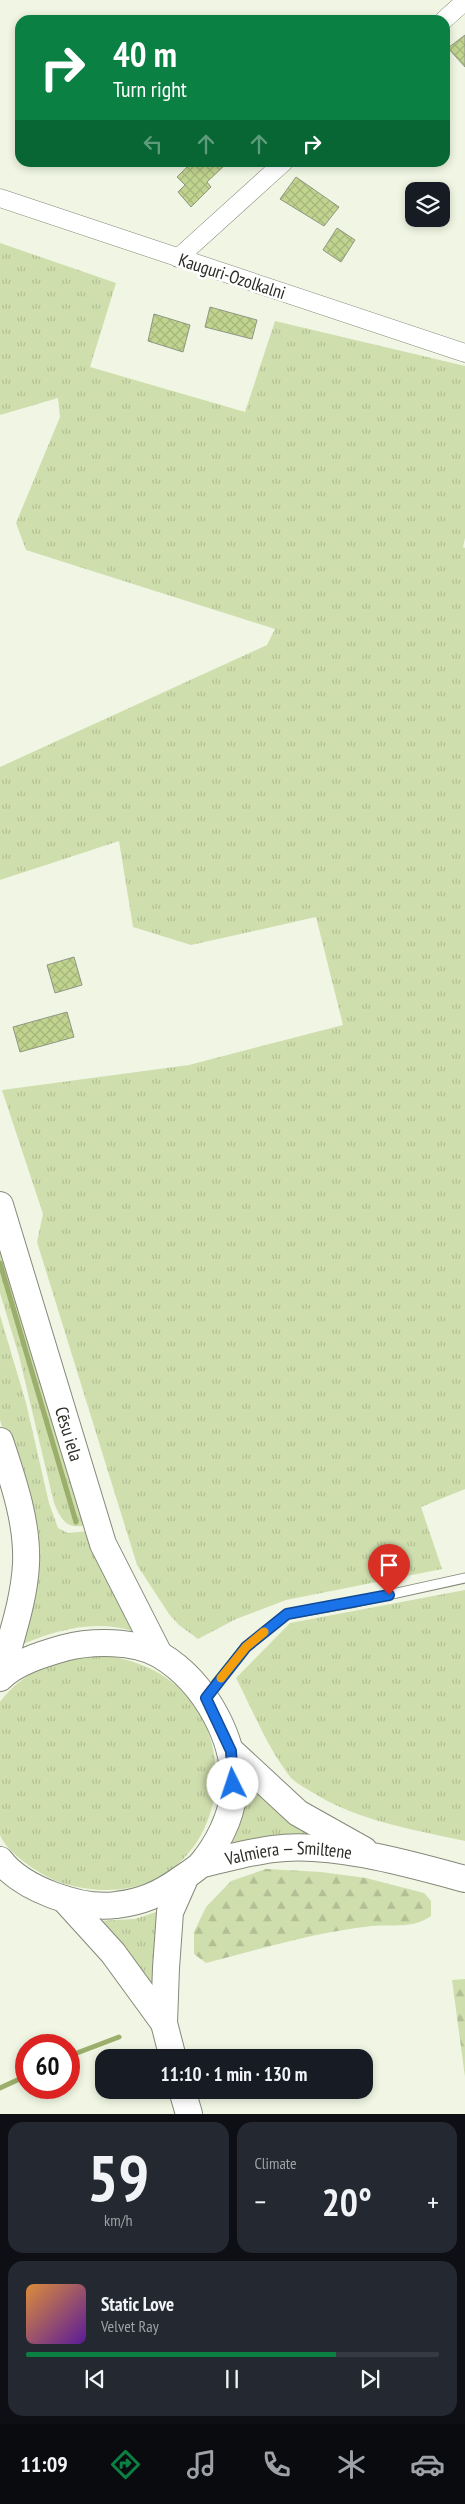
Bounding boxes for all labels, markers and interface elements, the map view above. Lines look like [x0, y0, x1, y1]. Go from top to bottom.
text: 40 m [113, 31, 177, 77]
icon: right [30, 35, 95, 100]
text: Turn right [113, 75, 187, 103]
icon: left [139, 130, 167, 158]
icon: ahead [192, 130, 220, 158]
icon: ahead [245, 130, 273, 158]
icon: right [298, 130, 326, 158]
map controls [405, 182, 450, 227]
button: layers [405, 182, 450, 227]
street label: Kauguri-Ozolkalni [176, 248, 288, 304]
street label: Cēsu iela [50, 1404, 89, 1464]
pin [368, 1544, 410, 1595]
icon: arrive [375, 1551, 403, 1579]
position arrow [206, 1757, 258, 1809]
street label: Valmiera — Smiltene [222, 1836, 354, 1870]
speed limit sign: 60 [15, 2034, 80, 2099]
text: 11:10 · 1 min · 130 m [161, 2062, 307, 2086]
text: 59 [87, 2135, 149, 2219]
text: Climate [255, 2153, 297, 2173]
text: 20° [322, 2177, 372, 2226]
text: − [255, 2183, 266, 2220]
text: + [427, 2183, 439, 2220]
text: km/h [104, 2210, 132, 2230]
text: Static Love [101, 2292, 174, 2316]
text: Velvet Ray [101, 2316, 159, 2336]
icon: previous [81, 2365, 109, 2393]
icon: pause [218, 2365, 246, 2393]
icon: next [356, 2365, 384, 2393]
icon: directions [108, 2447, 143, 2482]
icon: music [184, 2447, 219, 2482]
icon: phone [259, 2447, 294, 2482]
icon: climate [334, 2447, 369, 2482]
icon: car [410, 2447, 445, 2482]
text: 11:09 [20, 2450, 68, 2478]

